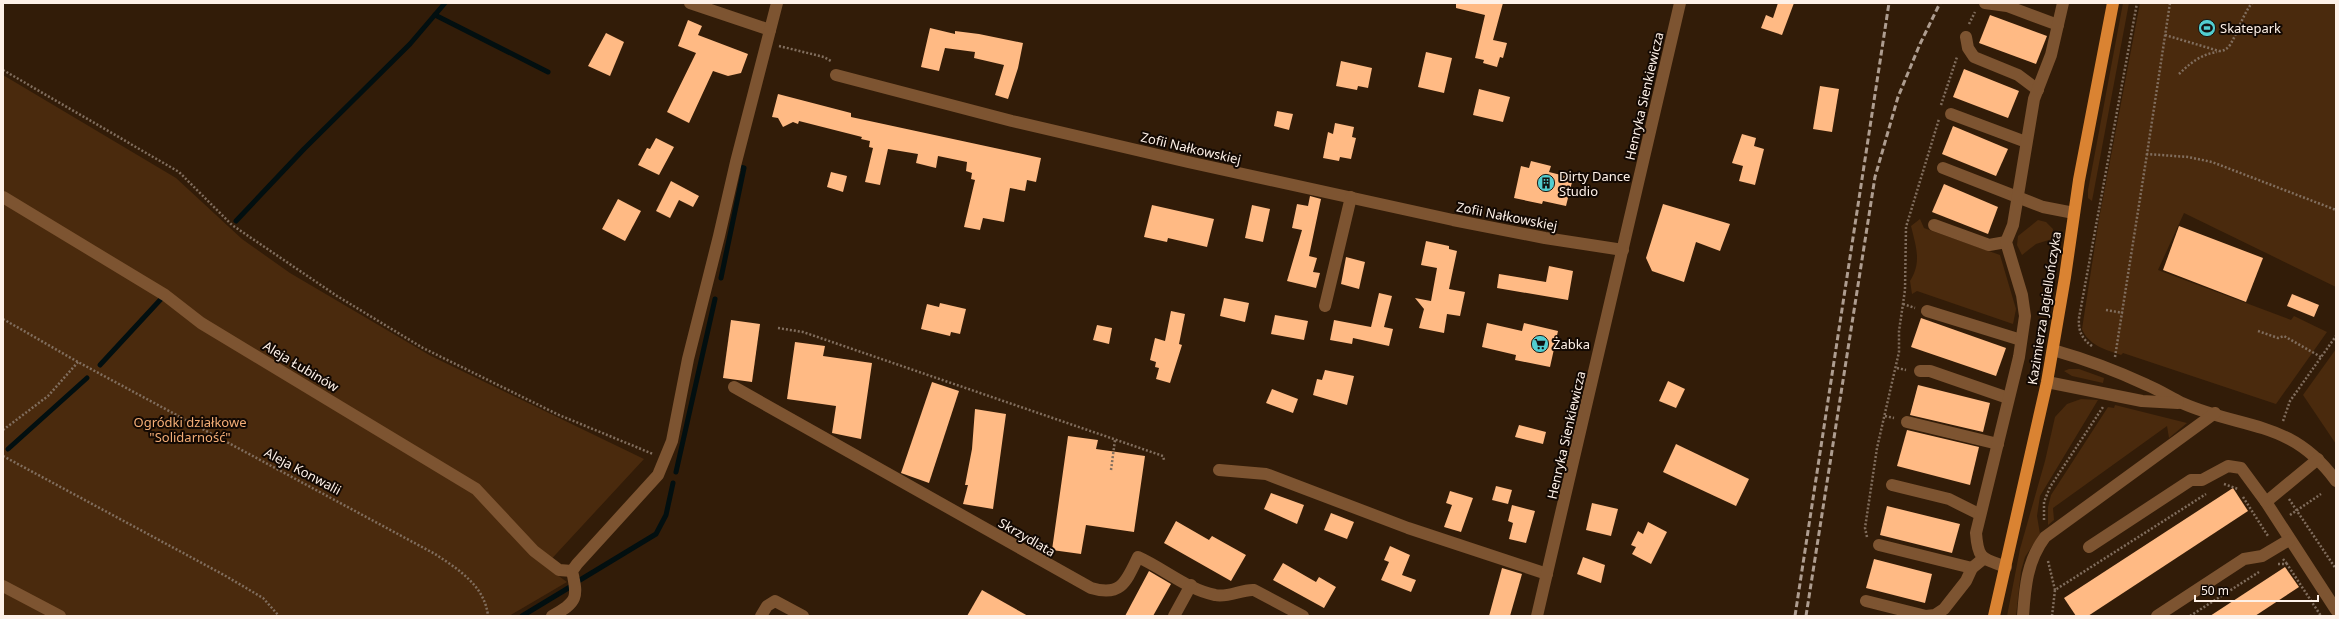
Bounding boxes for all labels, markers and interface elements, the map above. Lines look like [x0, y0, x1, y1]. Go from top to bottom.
sports icon: Skatepark [2197, 18, 2217, 38]
place label: Skatepark [2220, 19, 2281, 37]
street label: Henryka Sienkiewicza [1620, 30, 1668, 162]
street label: Zofii Nałkowskiej [1139, 128, 1243, 168]
place label: Dirty Dance Studio [1559, 167, 1630, 200]
building icon: Dirty Dance Studio [1536, 173, 1556, 193]
street label: Zofii Nałkowskiej [1455, 197, 1559, 235]
street label: Kazimierza Jagiellończyka [2023, 230, 2065, 386]
supermarket icon: Żabka [1530, 334, 1550, 354]
place label: Żabka [1553, 335, 1590, 353]
street label: Aleja Łubinów [260, 336, 343, 396]
street label: Henryka Sienkiewicza [1542, 369, 1590, 501]
park label: Ogródki działkowe "Solidarność" [134, 413, 247, 446]
street label: Aleja Konwalii [261, 443, 345, 499]
street label: Skrzydlata [995, 513, 1059, 561]
scale bar [2195, 577, 2318, 603]
text: 50 m [2201, 582, 2229, 599]

